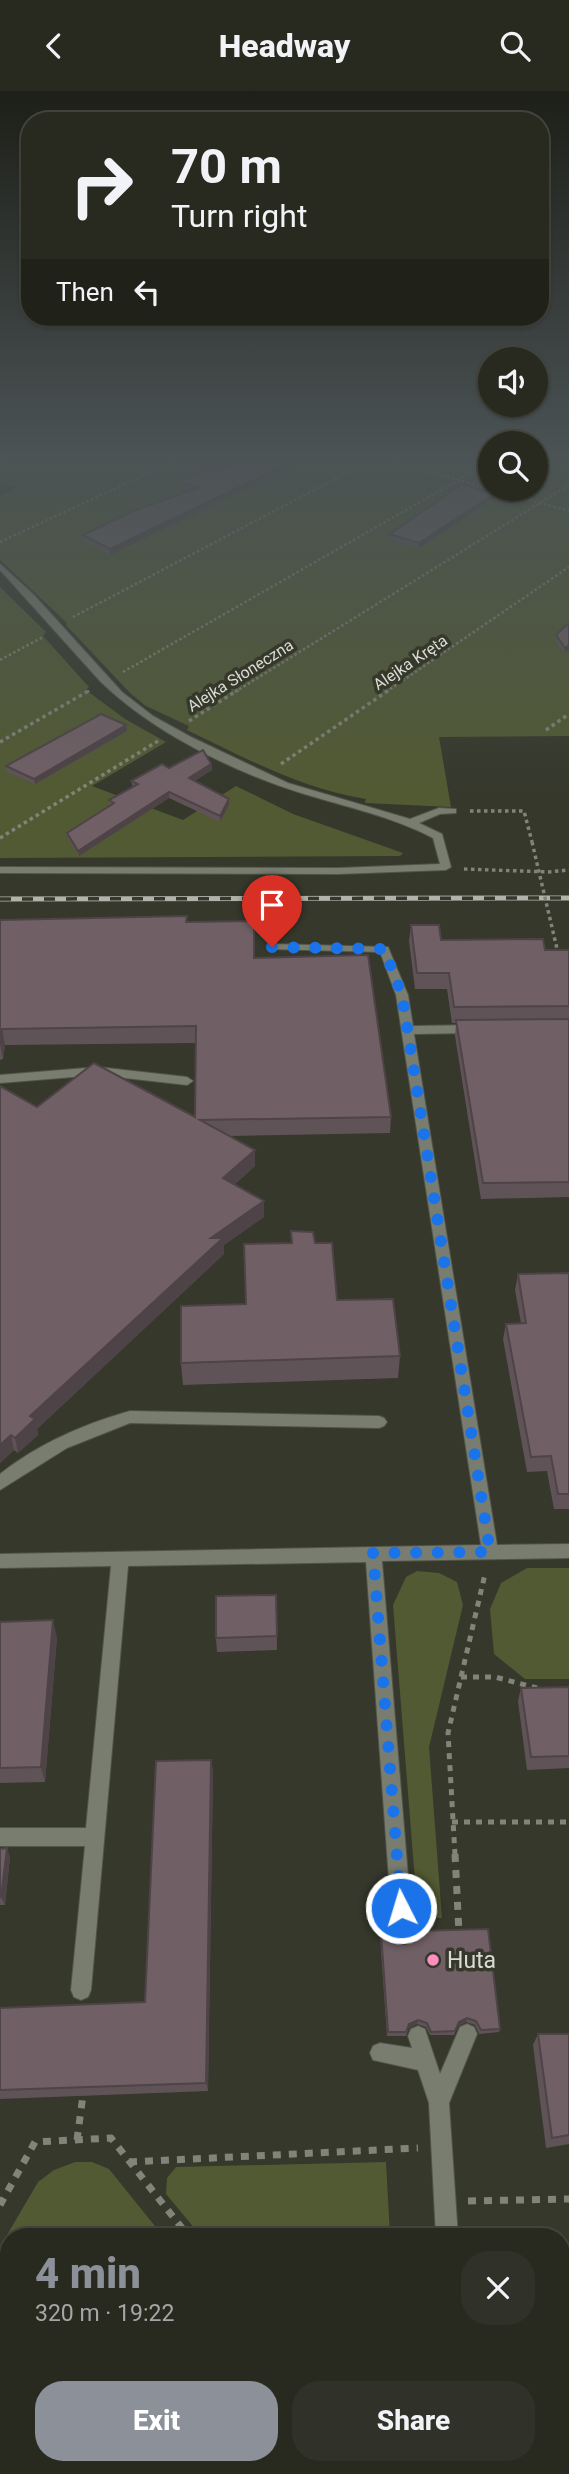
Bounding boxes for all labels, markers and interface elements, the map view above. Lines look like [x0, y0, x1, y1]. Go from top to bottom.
icon: back [35, 27, 73, 65]
text: Headway [219, 27, 350, 65]
icon: search [496, 27, 534, 65]
text: 70 m [171, 138, 282, 195]
icon: right [56, 140, 147, 231]
text: Turn right [171, 197, 307, 235]
icon: left [128, 273, 166, 311]
text: Then [56, 277, 114, 307]
map controls [478, 347, 548, 501]
button: sound [478, 347, 548, 417]
button: search [478, 431, 548, 501]
street label: Alejka Kręta [370, 631, 451, 694]
street label: Alejka Słoneczna [184, 635, 297, 716]
pin [242, 875, 302, 947]
icon: arrive [253, 886, 291, 924]
position arrow [364, 1871, 438, 1945]
place label: Huta [447, 1947, 496, 1974]
marker: Huta [425, 1952, 441, 1968]
text: 4 min [35, 2249, 141, 2298]
button: close [461, 2251, 535, 2325]
text: 320 m · 19:22 [35, 2300, 174, 2327]
button: Exit [35, 2381, 278, 2461]
button: Share [292, 2381, 535, 2461]

